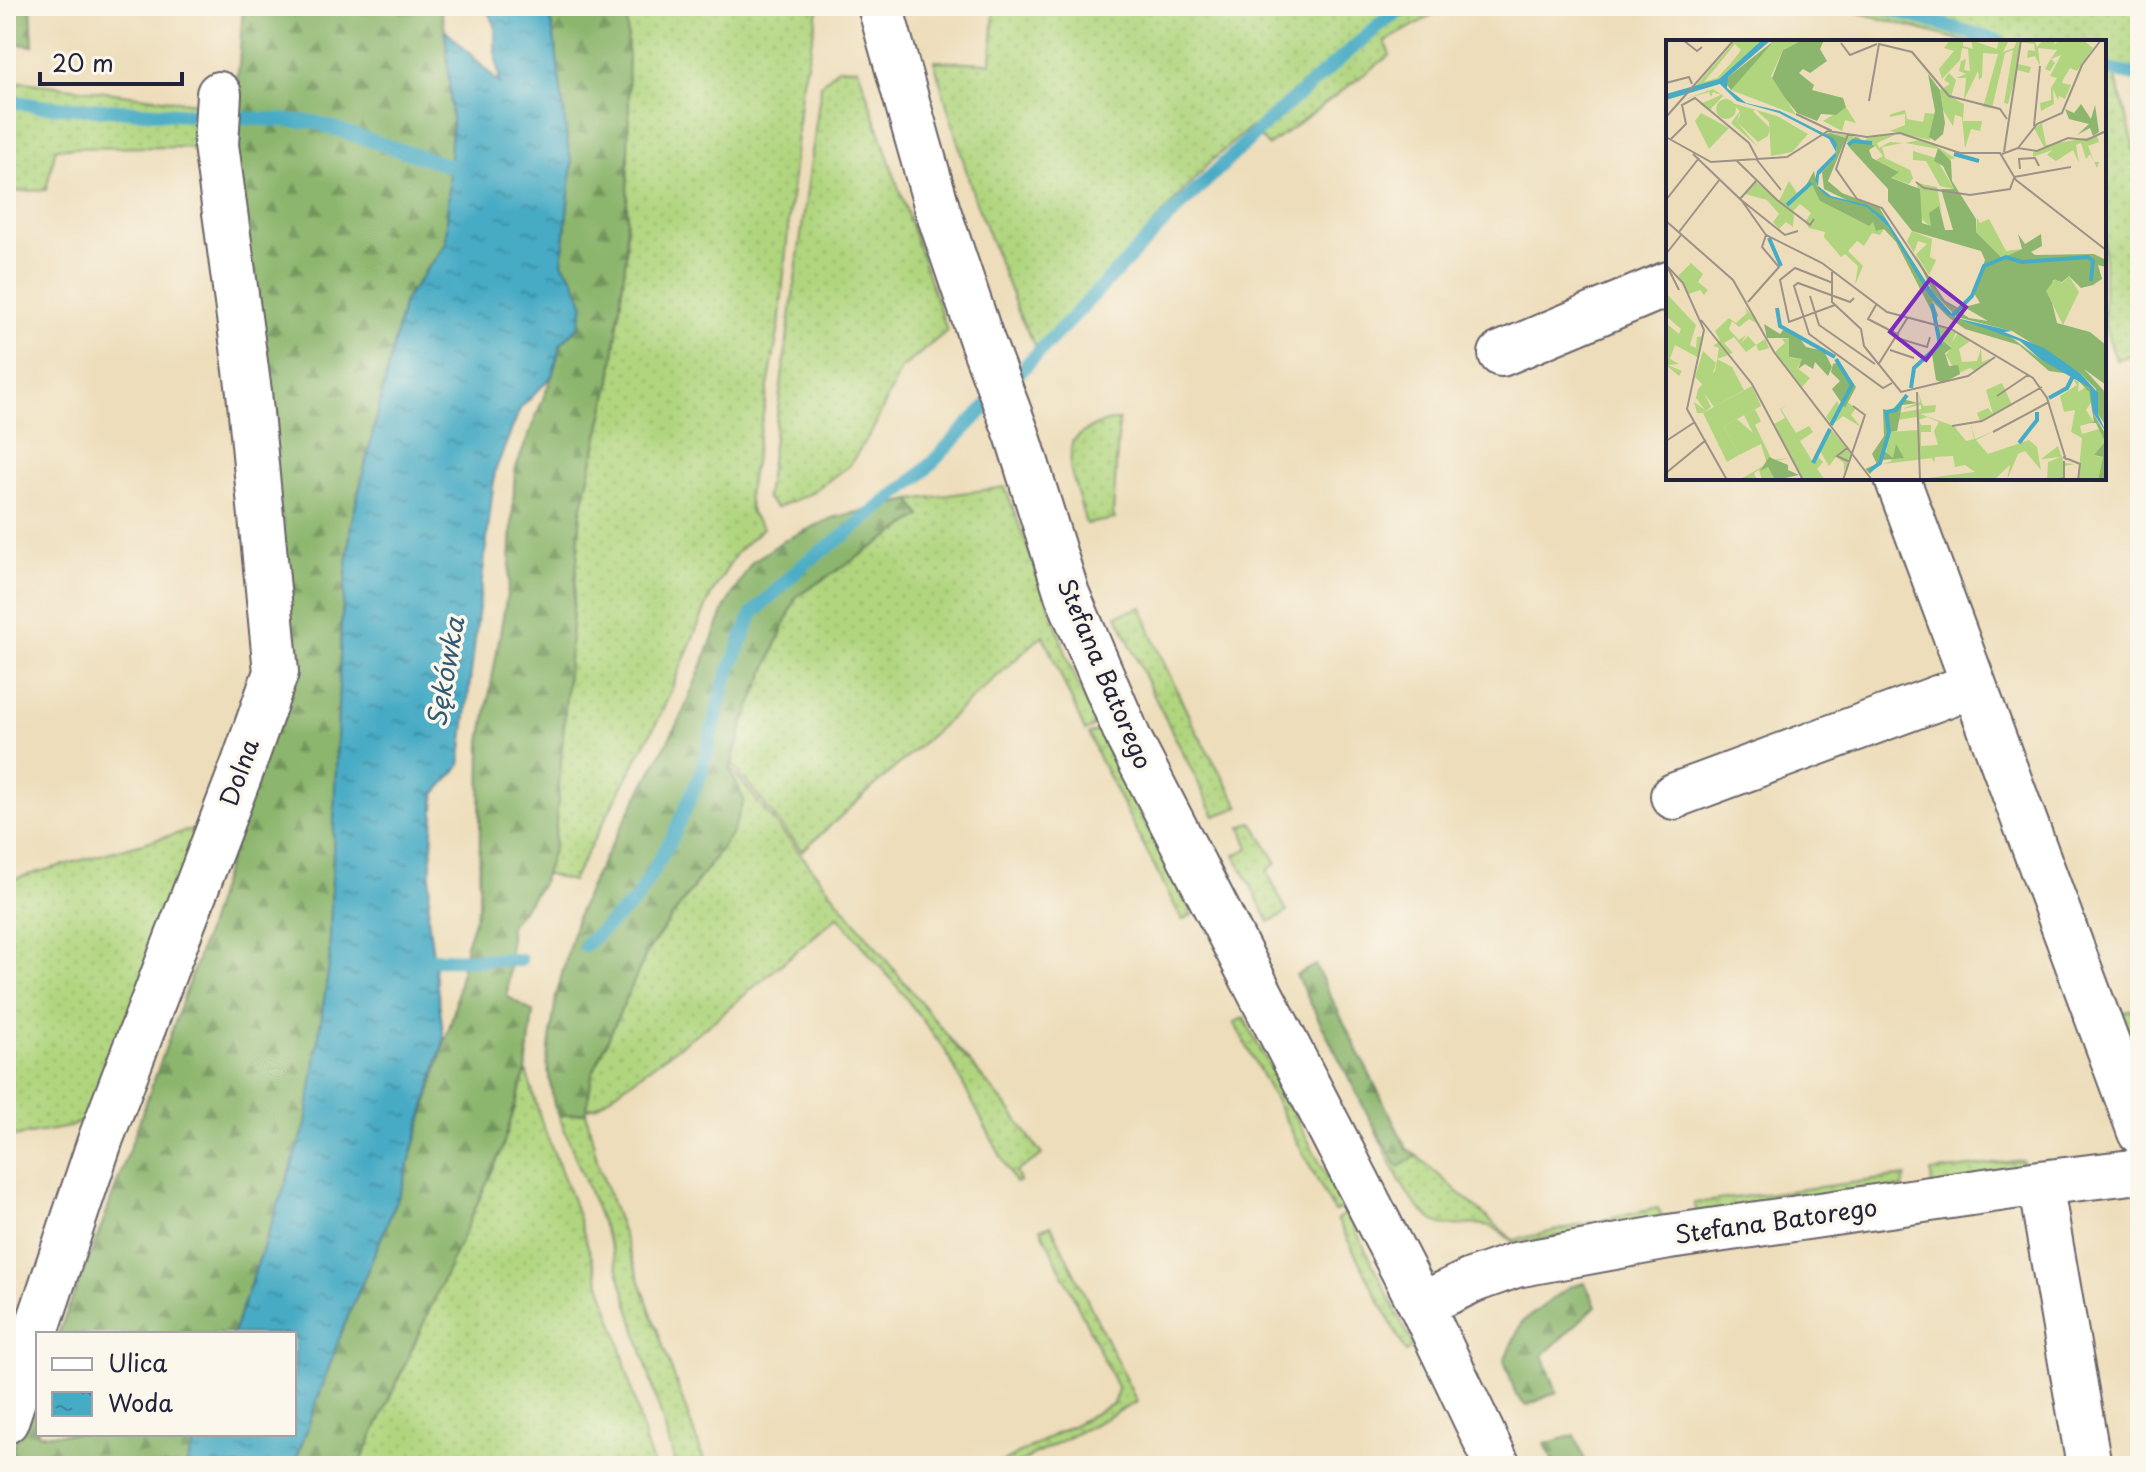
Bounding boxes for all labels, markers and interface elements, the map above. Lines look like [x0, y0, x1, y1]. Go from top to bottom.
scale bar [40, 36, 182, 86]
inset map [1666, 40, 2106, 480]
text: 20 m [52, 44, 114, 80]
street label: Stefana Batorego [1049, 572, 1162, 774]
water label: Sękówka [416, 613, 473, 729]
street label: Dolna [209, 733, 267, 811]
street label: Stefana Batorego [1672, 1188, 1879, 1252]
legend [36, 1332, 296, 1436]
text: Ulica [108, 1344, 167, 1380]
text: Woda [108, 1384, 173, 1420]

